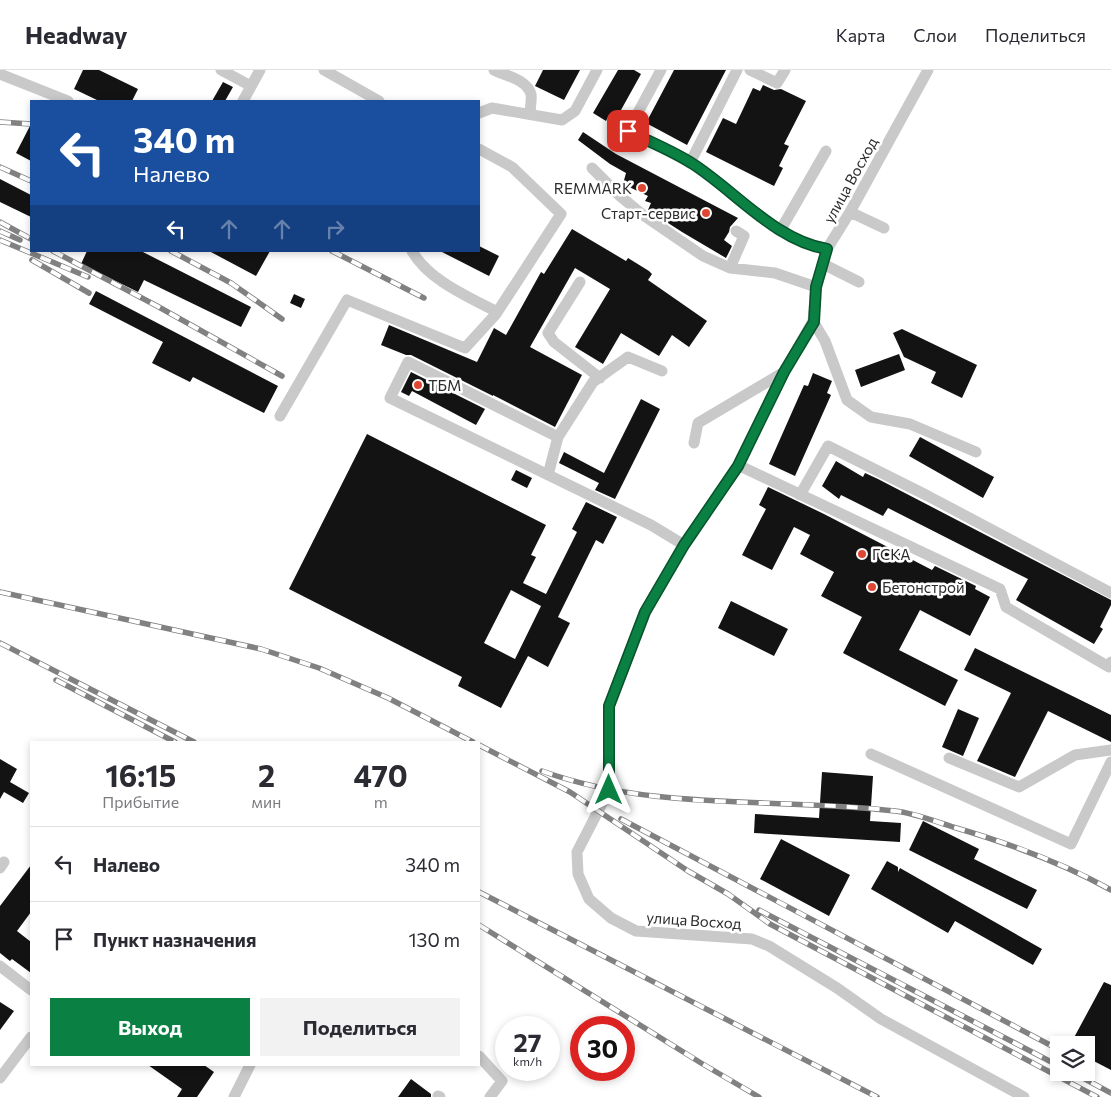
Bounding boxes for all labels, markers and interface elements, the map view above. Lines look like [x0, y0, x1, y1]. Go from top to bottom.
text: Headway [25, 20, 128, 49]
text: Карта [836, 24, 885, 46]
text: Слои [913, 24, 957, 46]
text: Поделиться [985, 24, 1086, 46]
pin [607, 110, 649, 152]
text: 340 m [133, 117, 235, 160]
icon: arrive [614, 117, 642, 145]
icon: left [50, 120, 115, 185]
street label: улица Восход [819, 134, 881, 226]
text: Налево [133, 160, 210, 187]
place label: REMMARK [554, 179, 632, 197]
marker: REMMARK [636, 182, 648, 194]
place label: Старт-сервис [601, 204, 696, 222]
marker: Старт-сервис [700, 207, 712, 219]
icon: left [162, 215, 190, 243]
icon: ahead [215, 215, 243, 243]
icon: ahead [268, 215, 296, 243]
icon: right [321, 215, 349, 243]
place label: ТБМ [428, 376, 461, 394]
marker: ТБМ [412, 379, 424, 391]
place label: ГСКА [872, 545, 911, 563]
marker: ГСКА [856, 548, 868, 560]
place label: Бетонстрой [882, 578, 965, 596]
marker: Бетонстрой [866, 581, 878, 593]
text: 16:15 [105, 756, 176, 793]
text: 2 [258, 756, 275, 793]
text: 470 [354, 756, 408, 793]
position arrow [582, 763, 634, 815]
text: Прибытие [102, 792, 179, 811]
text: мин [252, 792, 281, 811]
text: m [374, 792, 388, 811]
icon: left [50, 850, 78, 878]
text: Налево [93, 853, 160, 876]
text: 340 m [405, 853, 460, 876]
street label: улица Восход [646, 908, 742, 932]
icon: arrive [50, 925, 78, 953]
text: Пункт назначения [93, 928, 256, 951]
text: 130 m [408, 928, 460, 951]
button: Выход [50, 998, 250, 1056]
button: Поделиться [260, 998, 460, 1056]
speed limit sign: 30 [570, 1016, 635, 1081]
text: 27 [514, 1027, 541, 1057]
map controls [1050, 1036, 1095, 1081]
button: layers [1050, 1036, 1095, 1081]
text: km/h [513, 1054, 542, 1068]

